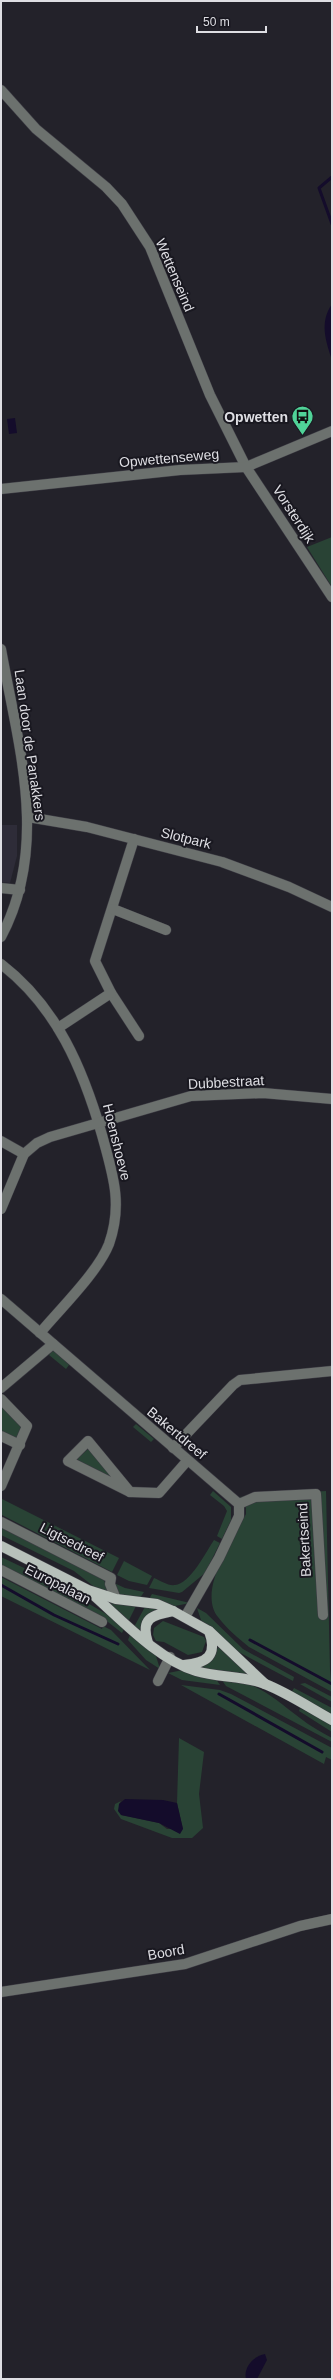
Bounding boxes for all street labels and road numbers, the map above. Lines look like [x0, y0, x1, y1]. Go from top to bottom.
street label: Wettenseind [152, 236, 198, 314]
street label: Opwettenseweg [118, 446, 220, 470]
street label: Vorsterdijk [269, 482, 319, 547]
street label: Laan door de Panakkers [11, 668, 49, 822]
street label: Slotpark [159, 824, 214, 852]
street label: Dubbestraat [187, 1072, 265, 1092]
street label: Hoenshoeve [100, 1102, 134, 1182]
street label: Bakertdreef [144, 1404, 210, 1462]
street label: Bakertseind [294, 1503, 314, 1577]
street label: Ligtsedreef [38, 1519, 107, 1565]
street label: Europalaan [22, 1561, 94, 1607]
street label: Boord [146, 1941, 186, 1963]

